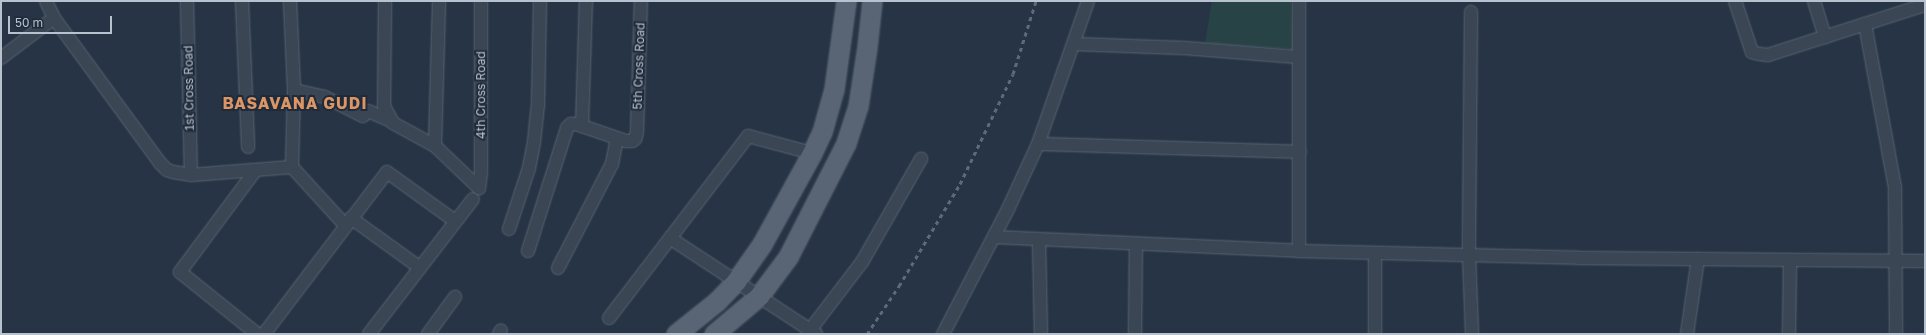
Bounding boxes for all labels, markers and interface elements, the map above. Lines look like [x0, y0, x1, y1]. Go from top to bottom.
scale bar [10, 8, 114, 34]
text: 50 m [15, 15, 43, 30]
street label: 5th Cross Road [630, 22, 648, 110]
street label: 1st Cross Road [181, 45, 197, 131]
street label: 4th Cross Road [474, 51, 488, 139]
district label: BASAVANA GUDI [222, 93, 368, 113]

